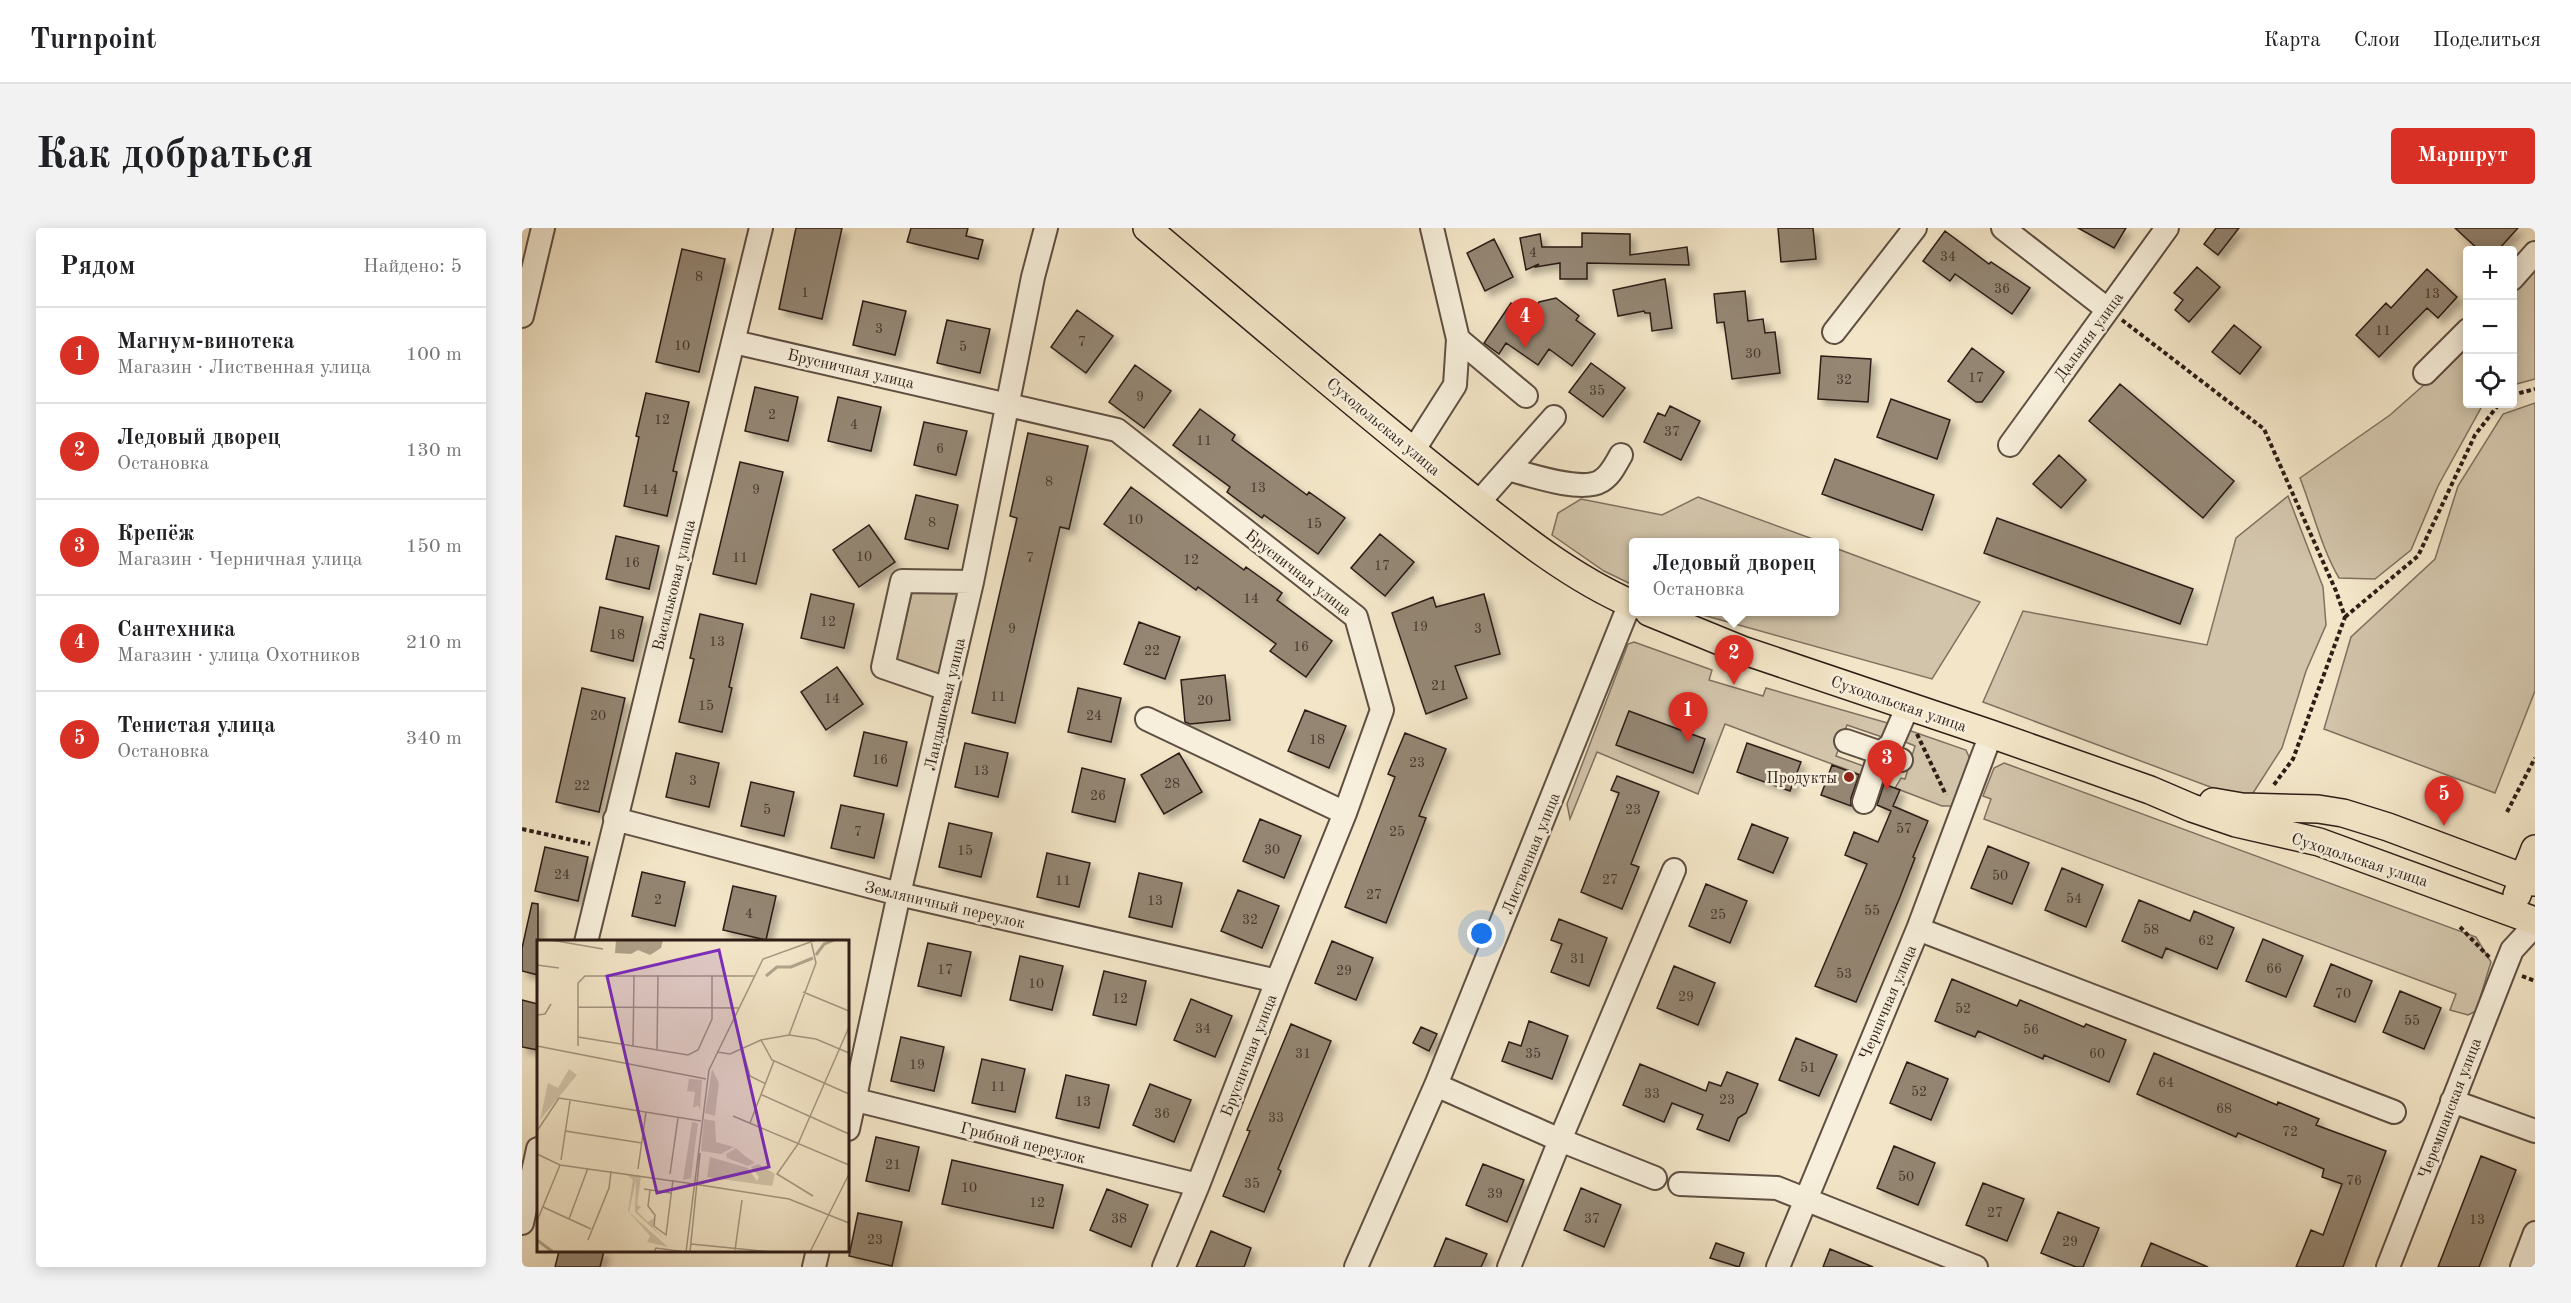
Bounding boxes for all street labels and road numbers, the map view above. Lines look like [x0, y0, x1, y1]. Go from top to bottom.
street label: Дальняя улица [2052, 290, 2127, 384]
street label: Брусничная улица [786, 348, 916, 392]
street label: Суходольская улица [1323, 376, 1443, 480]
street label: Васильковая улица [651, 518, 699, 653]
street label: Брусничная улица [1242, 527, 1354, 620]
street label: Ландышевая улица [923, 637, 969, 772]
street label: Суходольская улица [1828, 674, 1968, 736]
street label: Лиственная улица [1500, 790, 1564, 917]
street label: Суходольская улица [2289, 831, 2430, 891]
street label: Земляничный переулок [863, 880, 1026, 932]
street label: Черничная улица [1857, 943, 1920, 1063]
street label: Брусничная улица [1219, 992, 1281, 1119]
street label: Черемшанская улица [2417, 1036, 2485, 1181]
street label: Грибной переулок [958, 1121, 1087, 1167]

